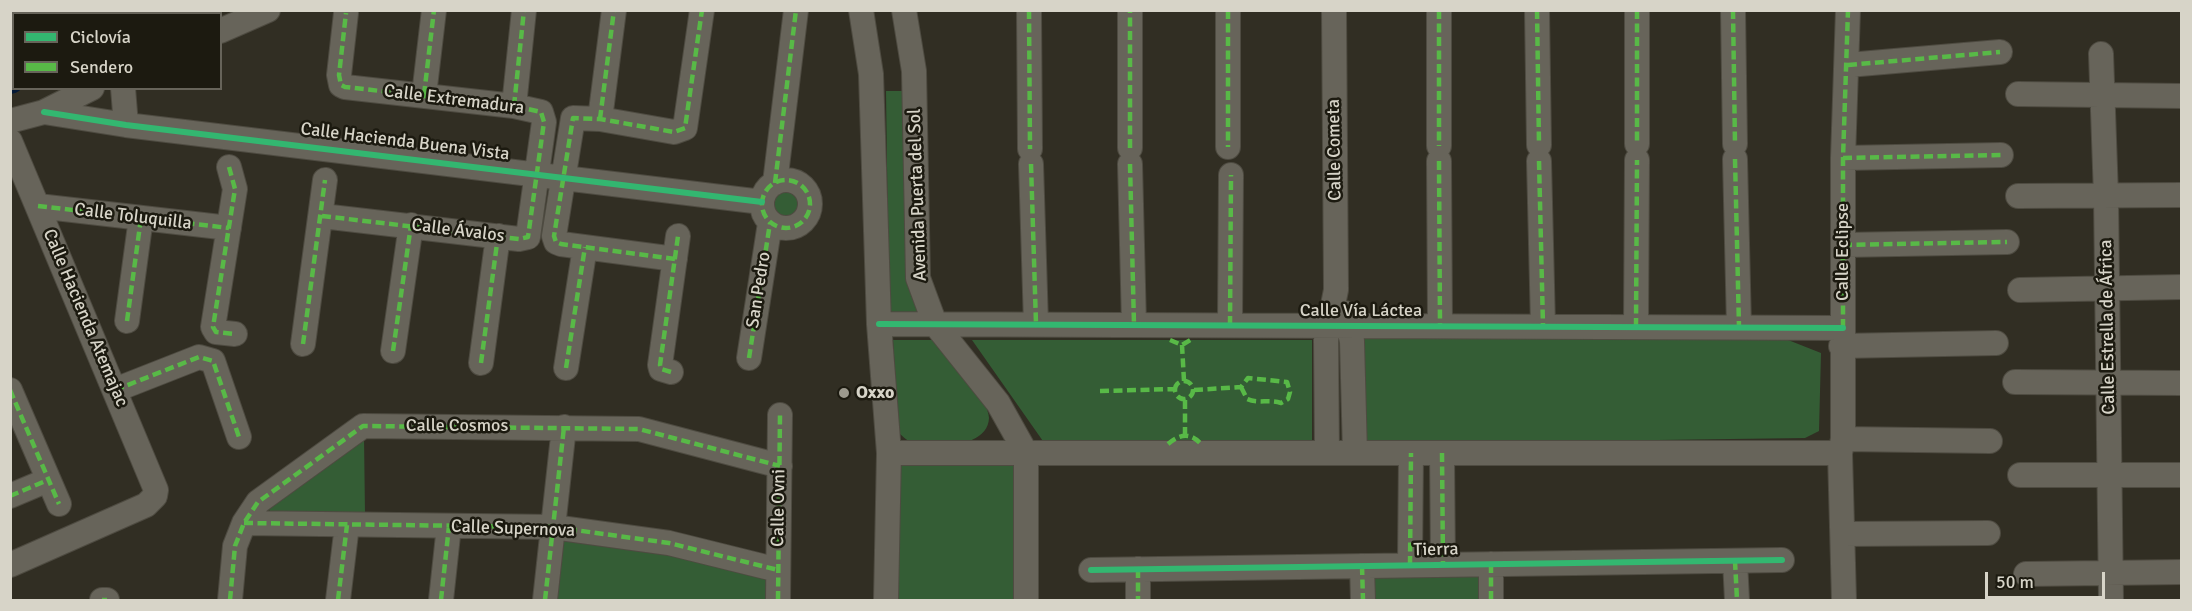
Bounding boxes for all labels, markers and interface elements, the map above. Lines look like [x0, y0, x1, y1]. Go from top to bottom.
legend [12, 12, 222, 90]
text: Ciclovía [70, 26, 131, 48]
text: Sendero [70, 56, 133, 78]
street label: Calle Extremadura [382, 81, 526, 119]
street label: Calle Cometa [1323, 99, 1347, 201]
street label: Avenida Puerta del Sol [904, 108, 932, 282]
street label: Calle Hacienda Buena Vista [299, 118, 511, 166]
street label: Calle Toluquilla [73, 199, 193, 235]
street label: Calle Eclipse [1832, 203, 1854, 301]
street label: Calle Ávalos [410, 215, 506, 247]
street label: Calle Hacienda Atemajac [38, 226, 132, 410]
street label: Calle Estrella de África [2096, 239, 2120, 415]
street label: San Pedro [742, 250, 776, 330]
street label: Calle Vía Láctea [1300, 300, 1422, 322]
place label: Oxxo [856, 382, 894, 404]
marker: Oxxo [837, 386, 851, 400]
street label: Calle Cosmos [406, 415, 508, 437]
street label: Calle Ovni [768, 469, 790, 547]
street label: Calle Supernova [450, 516, 576, 542]
street label: Tierra [1413, 539, 1459, 561]
scale bar [1988, 560, 2108, 598]
text: 50 m [1996, 571, 2034, 593]

